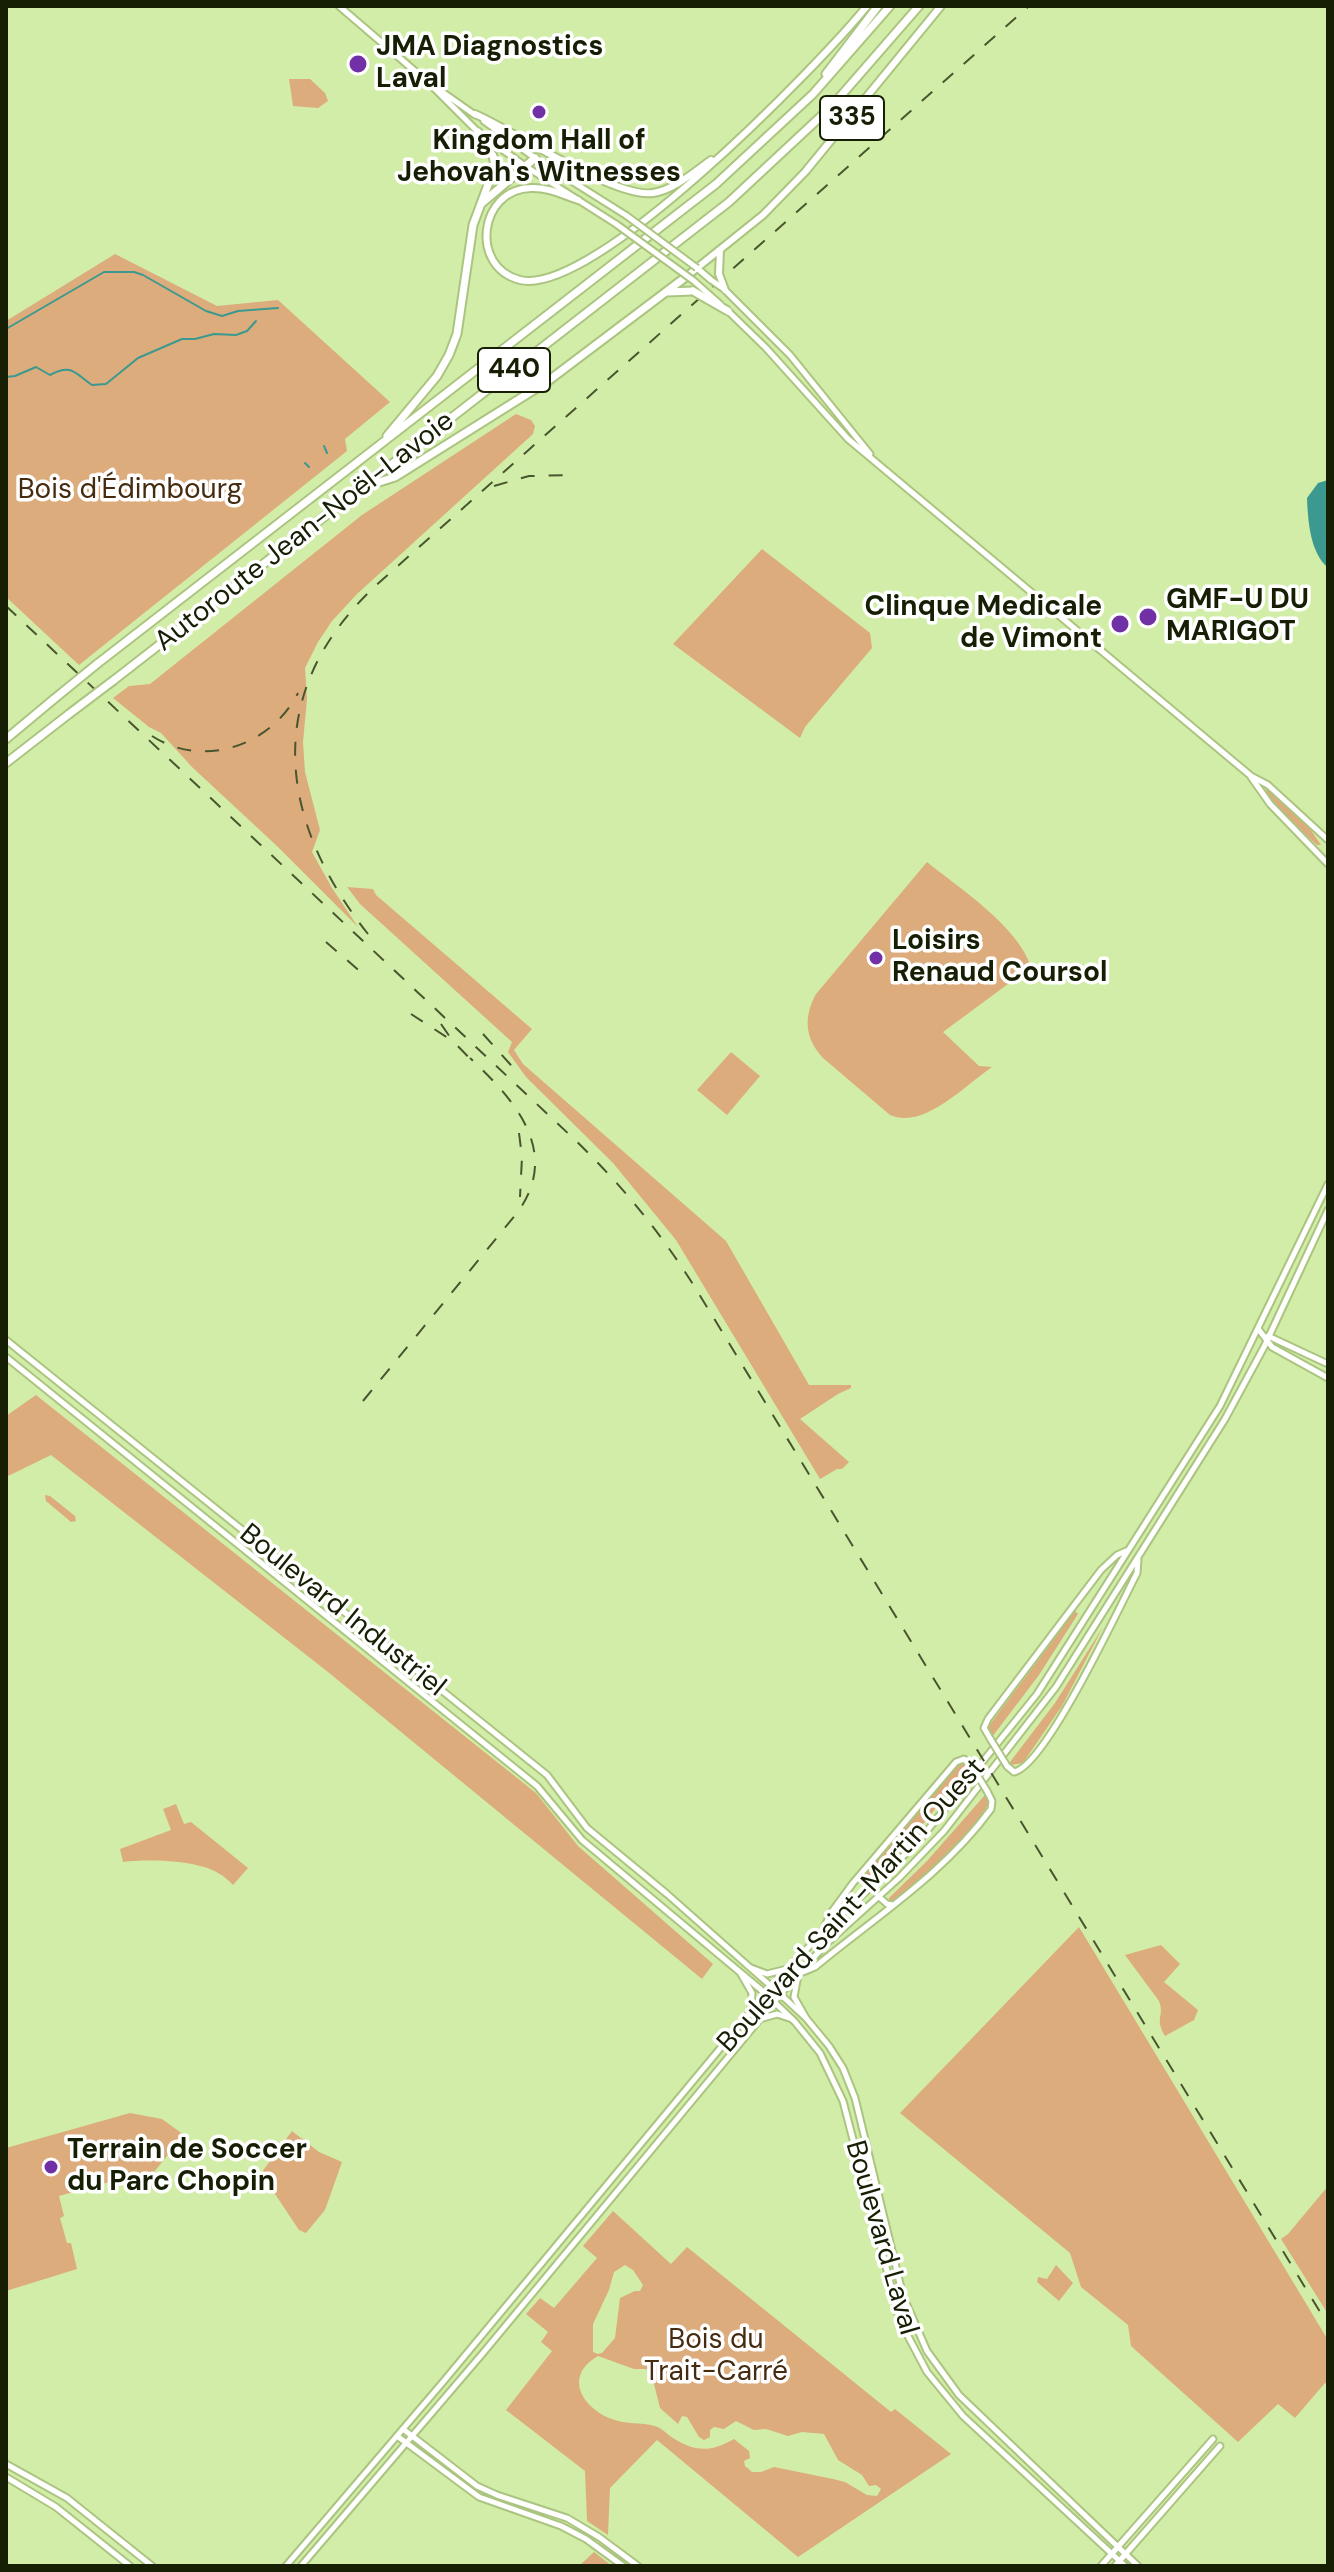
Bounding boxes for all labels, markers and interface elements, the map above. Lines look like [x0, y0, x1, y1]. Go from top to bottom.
place label: JMA Diagnostics Laval [376, 31, 603, 97]
marker: JMA Diagnostics Laval [347, 53, 369, 75]
road number: 335 [820, 96, 884, 140]
marker: Kingdom Hall of Jehovah's Witnesses [530, 103, 548, 121]
place label: Kingdom Hall of Jehovah's Witnesses [397, 125, 681, 191]
road number: 440 [478, 348, 550, 392]
street label: Autoroute Jean-Noël-Lavoie [149, 405, 461, 659]
park label: Bois d'Édimbourg [18, 474, 242, 508]
place label: GMF-U DU MARIGOT [1166, 584, 1309, 650]
place label: Clinque Medicale de Vimont [864, 591, 1102, 657]
marker: GMF-U DU MARIGOT [1137, 606, 1159, 628]
marker: Clinque Medicale de Vimont [1109, 613, 1131, 635]
place label: Loisirs Renaud Coursol [892, 925, 1107, 991]
marker: Loisirs Renaud Coursol [867, 949, 885, 967]
street label: Boulevard Industriel [232, 1518, 452, 1704]
street label: Boulevard Saint-Martin Ouest [711, 1752, 993, 2060]
place label: Terrain de Soccer du Parc Chopin [67, 2134, 307, 2200]
street label: Boulevard Laval [837, 2137, 925, 2339]
marker: Terrain de Soccer du Parc Chopin [42, 2158, 60, 2176]
park label: Bois du Trait-Carré [644, 2324, 788, 2390]

